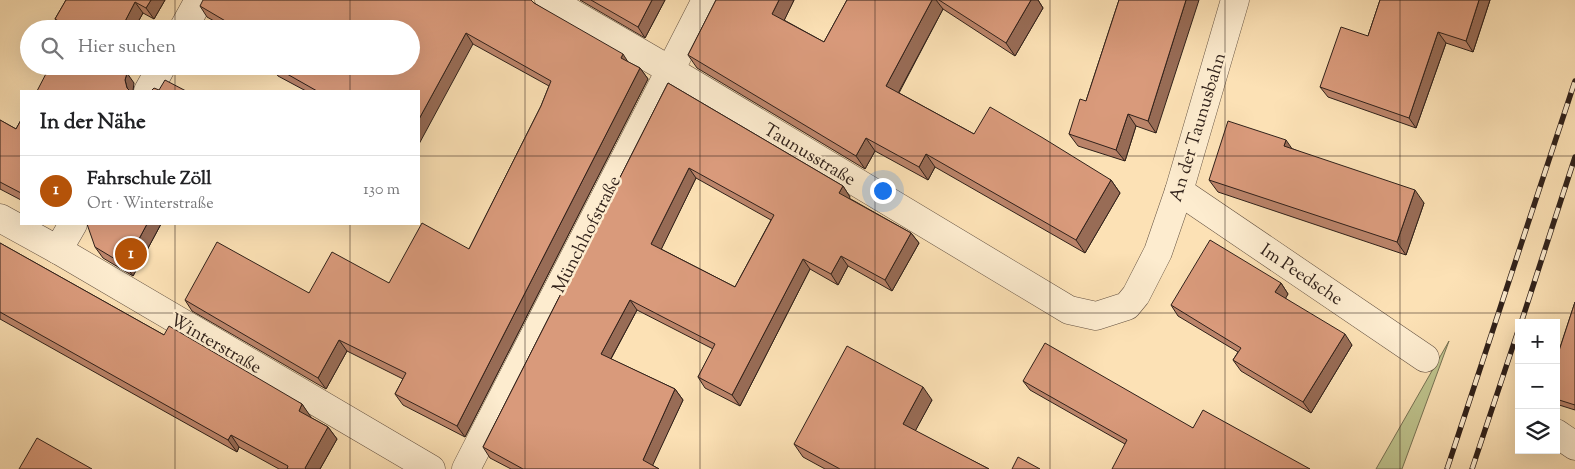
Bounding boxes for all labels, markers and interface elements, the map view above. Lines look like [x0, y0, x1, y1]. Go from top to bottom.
search box [20, 20, 420, 75]
icon: search [38, 34, 66, 62]
text: Hier suchen [78, 34, 176, 61]
street label: An der Taunusbahn [1164, 50, 1234, 205]
text: In der Nähe [40, 108, 146, 138]
street label: Taunusstraße [758, 118, 860, 194]
text: Fahrschule Zöll [87, 166, 212, 193]
street label: Münchhofstraße [547, 172, 628, 298]
your location [870, 178, 896, 204]
text: 1 [53, 179, 59, 202]
text: 130 m [363, 179, 400, 202]
text: Ort · Winterstraße [87, 193, 214, 216]
pin: 1 [115, 235, 147, 273]
street label: Im Peedsche [1254, 238, 1347, 313]
street label: Winterstraße [164, 308, 266, 381]
map controls [1515, 319, 1560, 454]
button: + [1515, 319, 1560, 364]
button: − [1515, 364, 1560, 409]
button: layers [1515, 409, 1560, 454]

